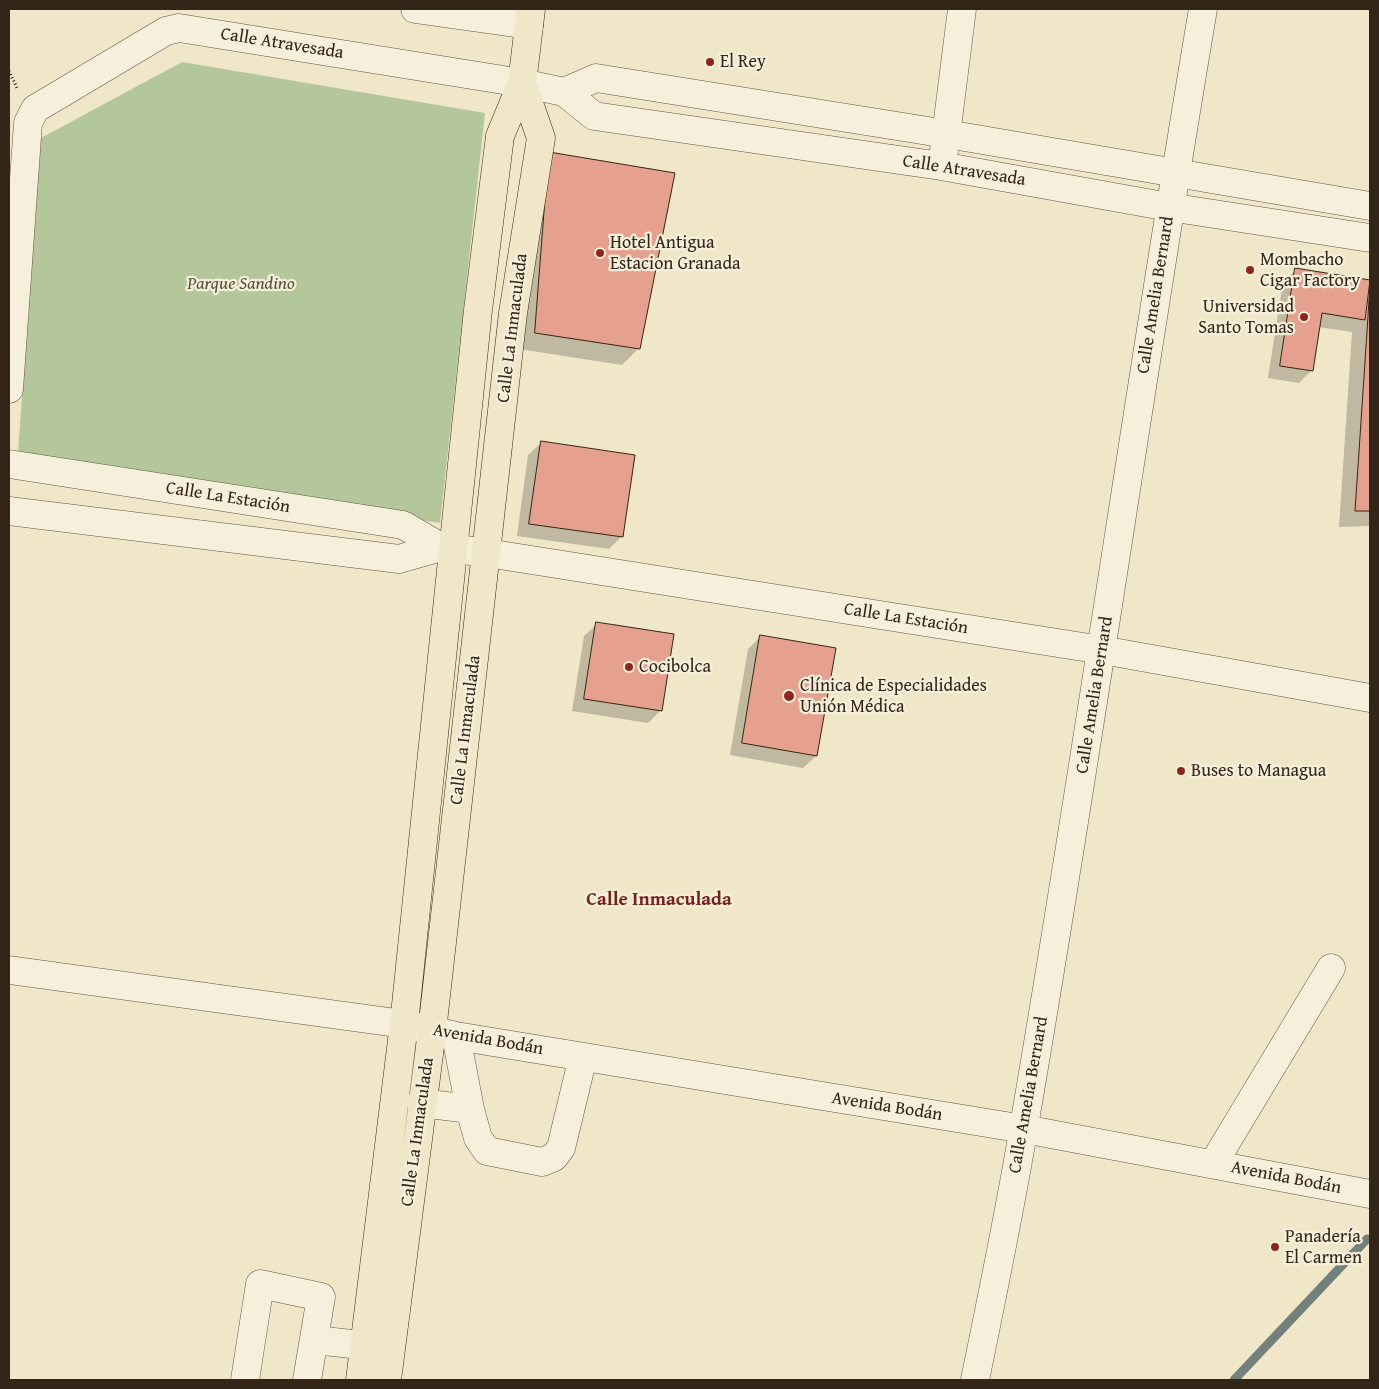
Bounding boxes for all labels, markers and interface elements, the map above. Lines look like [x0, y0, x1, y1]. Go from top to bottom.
street label: Calle Atravesada [219, 24, 345, 64]
place label: El Rey [720, 51, 766, 73]
marker: El Rey [704, 56, 716, 68]
street label: Calle Atravesada [901, 151, 1027, 191]
street label: Calle Amelia Bernard [1133, 215, 1179, 375]
place label: Hotel Antigua Estacion Granada [610, 232, 740, 274]
marker: Hotel Antigua Estacion Granada [594, 247, 606, 259]
place label: Mombacho Cigar Factory [1260, 249, 1360, 292]
street label: Calle La Inmaculada [493, 252, 533, 404]
marker: Mombacho Cigar Factory [1244, 264, 1256, 276]
park label: Parque Sandino [187, 273, 295, 295]
place label: Universidad Santo Tomas [1198, 296, 1294, 338]
marker: Universidad Santo Tomas [1298, 311, 1310, 323]
street label: Calle La Estación [164, 478, 292, 518]
street label: Calle La Estación [842, 599, 970, 639]
street label: Calle Amelia Bernard [1072, 615, 1118, 775]
street label: Calle La Inmaculada [446, 654, 486, 806]
place label: Cocibolca [639, 656, 711, 678]
marker: Cocibolca [623, 661, 635, 673]
place label: Clínica de Especialidades Unión Médica [800, 675, 987, 718]
marker: Clínica de Especialidades Unión Médica [782, 689, 796, 703]
place label: Buses to Managua [1191, 760, 1326, 782]
marker: Buses to Managua [1175, 765, 1187, 777]
district label: Calle Inmaculada [586, 889, 732, 911]
street label: Calle Amelia Bernard [1005, 1015, 1053, 1175]
street label: Avenida Bodán [431, 1020, 545, 1060]
street label: Calle La Inmaculada [397, 1056, 439, 1208]
street label: Avenida Bodán [830, 1088, 944, 1126]
street label: Avenida Bodán [1229, 1157, 1343, 1199]
place label: Panadería El Carmen [1285, 1226, 1362, 1268]
marker: Panadería El Carmen [1269, 1241, 1281, 1253]

